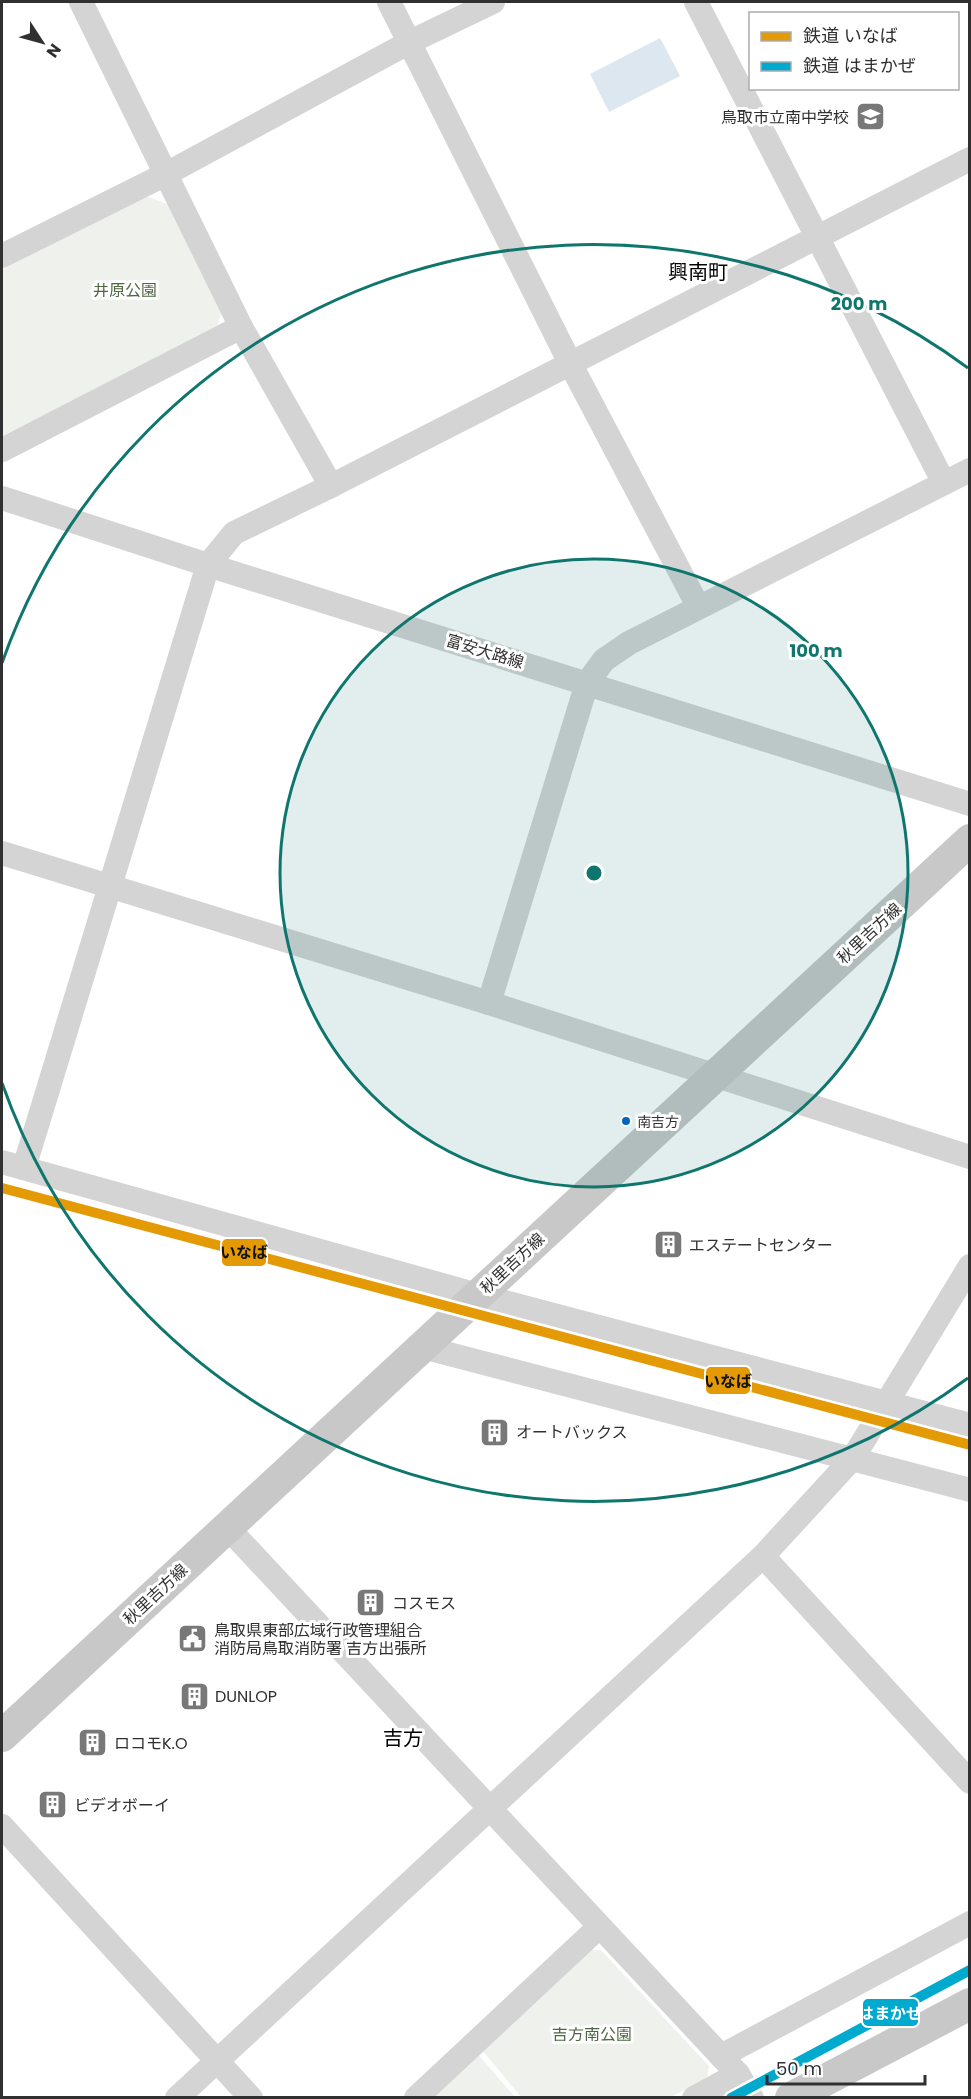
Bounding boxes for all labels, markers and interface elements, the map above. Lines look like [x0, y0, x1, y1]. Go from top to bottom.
north arrow [12, 12, 72, 72]
legend [749, 12, 959, 90]
text: 鉄道 いなば [803, 23, 898, 48]
text: N [41, 39, 67, 62]
text: 鉄道 はまかぜ [803, 53, 916, 78]
school or university icon: 鳥取市立南中学校 [854, 101, 886, 133]
place label: 鳥取市立南中学校 [721, 106, 849, 129]
district label: 興南町 [668, 258, 728, 286]
park label: 井原公園 [93, 279, 157, 302]
text: 200 m [831, 291, 887, 316]
street label: 富安大路線 [443, 629, 526, 674]
text: 100 m [789, 638, 843, 663]
centre of rings [584, 863, 604, 883]
street label: 秋里吉方線 [832, 898, 906, 969]
place label: 南吉方 [637, 1112, 679, 1132]
marker: 南吉方 [620, 1115, 632, 1127]
street label: 秋里吉方線 [475, 1228, 549, 1299]
building icon: エステートセンター [652, 1229, 684, 1261]
place label: エステートセンター [689, 1234, 833, 1257]
line badge: いなば [221, 1238, 267, 1267]
text: いなば [220, 1241, 268, 1264]
line badge: いなば [705, 1366, 751, 1395]
text: いなば [704, 1370, 752, 1393]
building icon: オートバックス [479, 1416, 511, 1448]
place label: オートバックス [516, 1421, 628, 1444]
street label: 秋里吉方線 [118, 1559, 192, 1630]
building icon: コスモス [355, 1587, 387, 1619]
place label: コスモス [392, 1592, 456, 1615]
place label: 鳥取県東部広域行政管理組合 消防局鳥取消防署 吉方出張所 [214, 1619, 426, 1660]
public building icon: 鳥取県東部広域行政管理組合 消防局鳥取消防署 吉方出張所 [177, 1623, 209, 1655]
building icon: DUNLOP [178, 1680, 210, 1712]
place label: DUNLOP [215, 1685, 277, 1708]
district label: 吉方 [383, 1724, 423, 1752]
building icon: ロコモK.O [77, 1727, 109, 1759]
place label: ロコモK.O [114, 1732, 188, 1755]
building icon: ビデオボーイ [37, 1789, 69, 1821]
place label: ビデオボーイ [74, 1794, 170, 1817]
line badge: はまかぜ [862, 1998, 919, 2027]
text: はまかぜ [858, 2002, 922, 2025]
park label: 吉方南公園 [552, 2023, 632, 2046]
scale bar [767, 2048, 924, 2086]
text: 50 m [776, 2056, 822, 2081]

